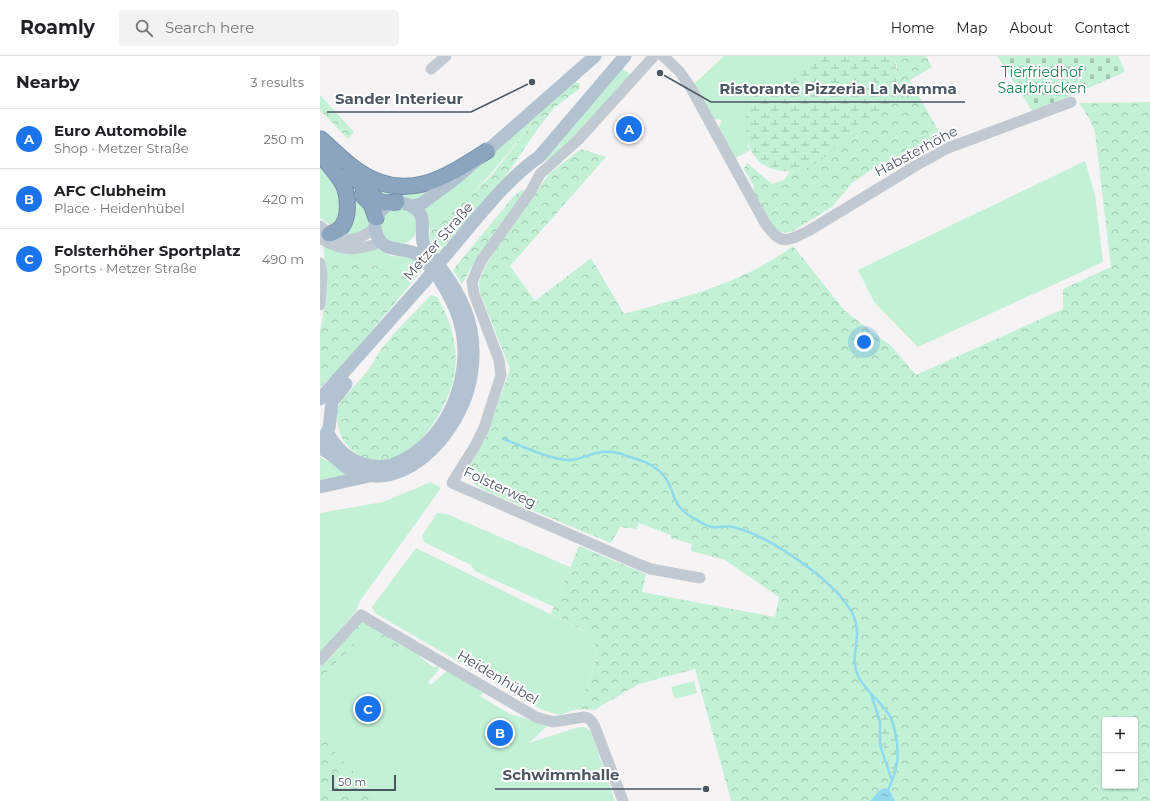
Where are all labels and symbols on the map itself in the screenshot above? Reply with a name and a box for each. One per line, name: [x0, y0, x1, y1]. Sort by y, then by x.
park label: Tierfriedhof Saarbrücken: [998, 63, 1086, 97]
callout: Ristorante Pizzeria La Mamma: [711, 75, 965, 102]
text: Ristorante Pizzeria La Mamma: [719, 79, 957, 98]
callout: Sander Interieur: [327, 85, 471, 112]
text: Sander Interieur: [335, 89, 464, 108]
pin: A: [616, 114, 642, 144]
street label: Habsterhöhe: [871, 122, 961, 180]
street label: Metzer Straße: [399, 198, 477, 284]
your location: [854, 332, 874, 352]
street label: Folsterweg: [461, 462, 539, 512]
street label: Heidenhübel: [454, 646, 542, 708]
pin: C: [355, 694, 381, 724]
pin: B: [487, 718, 513, 748]
callout: Schwimmhalle: [495, 762, 628, 789]
text: Schwimmhalle: [503, 765, 619, 784]
scale bar: [332, 773, 396, 792]

